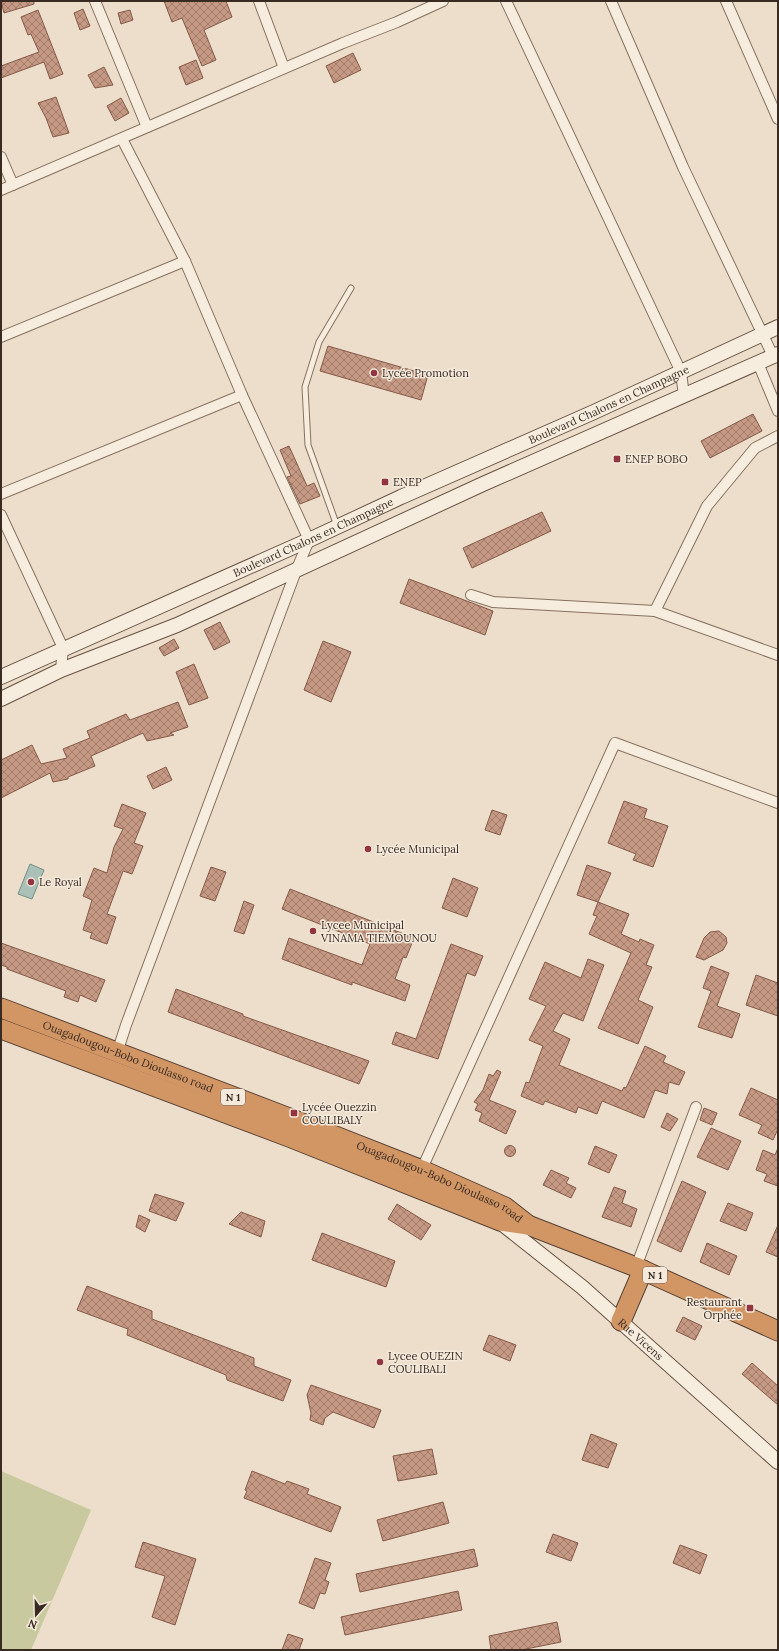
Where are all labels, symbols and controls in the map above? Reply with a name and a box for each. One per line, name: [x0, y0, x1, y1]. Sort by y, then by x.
street label: Boulevard Chalons en Champagne: [526, 362, 691, 447]
place label: Lycée Promotion: [382, 366, 469, 380]
marker: Lycée Promotion: [369, 368, 379, 378]
place label: ENEP BOBO: [625, 452, 688, 466]
marker: ENEP BOBO: [612, 454, 622, 464]
place label: ENEP: [393, 475, 422, 489]
marker: ENEP: [380, 477, 390, 487]
street label: Boulevard Chalons en Champagne: [231, 495, 396, 580]
place label: Lycée Municipal: [376, 842, 459, 856]
marker: Lycée Municipal: [363, 844, 373, 854]
place label: Le Royal: [39, 875, 82, 889]
marker: Le Royal: [26, 877, 36, 887]
place label: Lycee Municipal VINAMA TIEMOUNOU: [320, 918, 437, 945]
marker: Lycee Municipal VINAMA TIEMOUNOU: [308, 926, 318, 936]
street label: Ouagadougou-Bobo Dioulasso road: [41, 1018, 216, 1096]
road number: N 1: [221, 1089, 245, 1105]
place label: Lycée Ouezzin COULIBALY: [302, 1100, 377, 1127]
marker: Lycée Ouezzin COULIBALY: [289, 1108, 299, 1118]
street label: Ouagadougou-Bobo Dioulasso road: [354, 1138, 526, 1226]
road number: N 1: [643, 1267, 667, 1283]
place label: Restaurant Orphée: [686, 1295, 743, 1322]
marker: Restaurant Orphée: [745, 1303, 755, 1313]
street label: Rue Vicens: [615, 1315, 666, 1363]
place label: Lycee OUEZIN COULIBALI: [388, 1349, 463, 1376]
marker: Lycee OUEZIN COULIBALI: [375, 1357, 385, 1367]
north arrow: [16, 1595, 56, 1635]
text: N: [26, 1616, 39, 1632]

